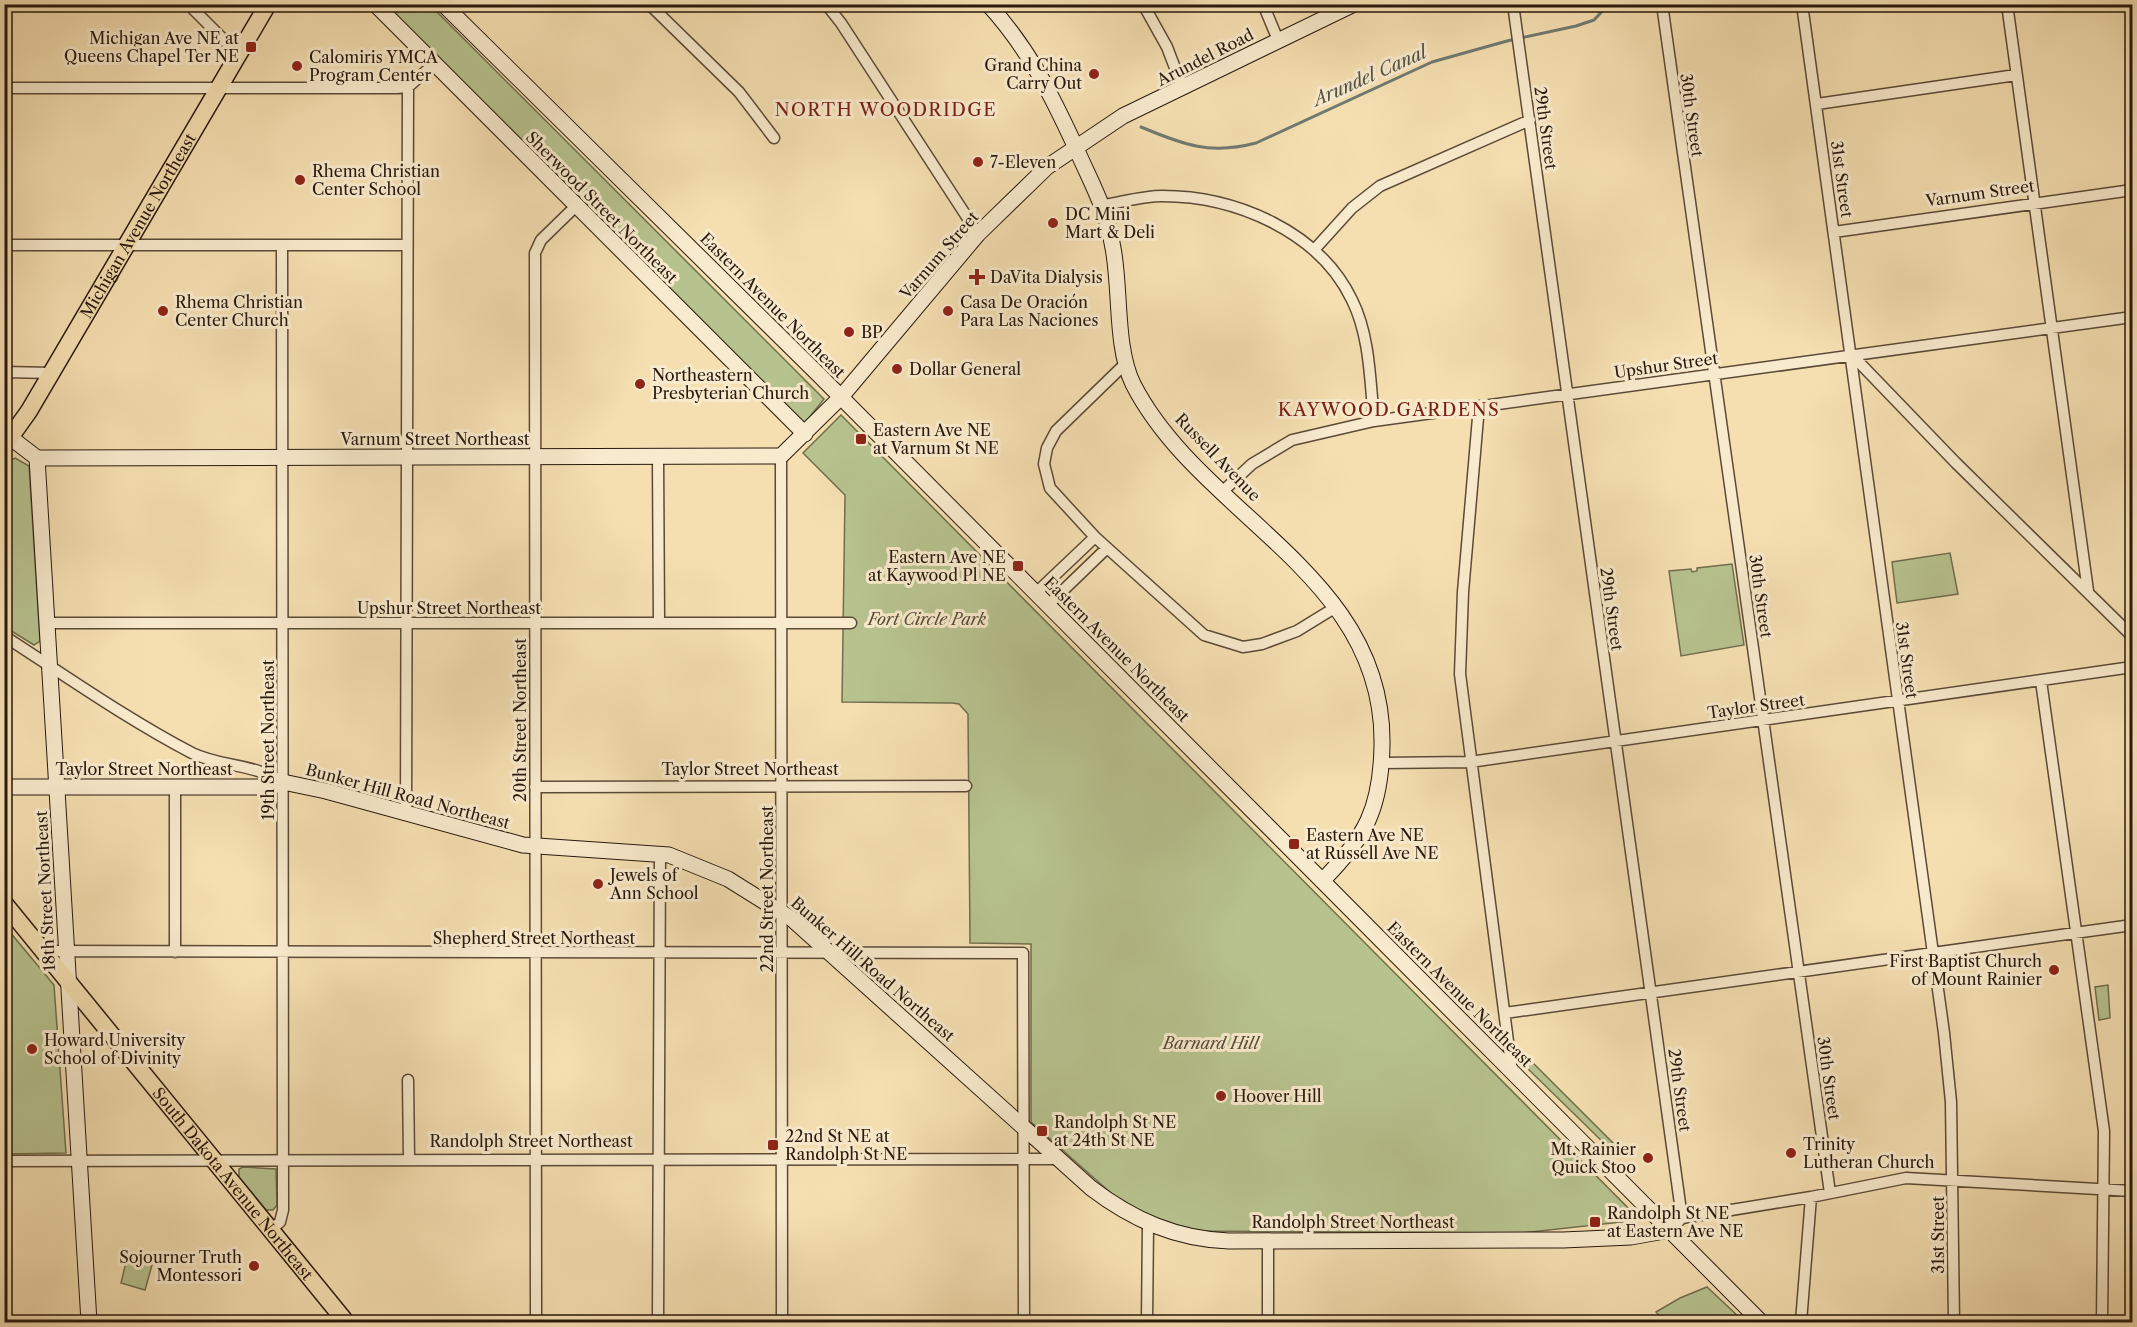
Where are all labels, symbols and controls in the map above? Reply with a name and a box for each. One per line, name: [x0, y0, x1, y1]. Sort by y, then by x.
street label: Arundel Road: [1152, 24, 1257, 90]
place label: Michigan Ave NE at Queens Chapel Ter NE: [64, 28, 239, 66]
marker: Michigan Ave NE at Queens Chapel Ter NE: [244, 40, 258, 54]
water label: Arundel Canal: [1307, 40, 1432, 112]
place label: Calomiris YMCA Program Center: [309, 47, 439, 85]
place label: Grand China Carry Out: [984, 55, 1083, 93]
marker: Calomiris YMCA Program Center: [290, 59, 304, 73]
marker: Grand China Carry Out: [1087, 67, 1101, 81]
street label: 30th Street: [1676, 72, 1708, 158]
street label: 29th Street: [1530, 85, 1562, 171]
district label: NORTH WOODRIDGE: [775, 99, 997, 121]
street label: Sherwood Street Northeast: [522, 127, 682, 287]
street label: Michigan Avenue Northeast: [76, 129, 200, 322]
street label: 31st Street: [1827, 139, 1857, 219]
place label: 7-Eleven: [990, 152, 1056, 172]
marker: 7-Eleven: [971, 155, 985, 169]
place label: Rhema Christian Center School: [312, 161, 440, 199]
marker: Rhema Christian Center School: [293, 173, 307, 187]
street label: Varnum Street: [1923, 175, 2036, 211]
place label: DC Mini Mart & Deli: [1065, 204, 1155, 242]
street label: Varnum Street: [895, 207, 983, 304]
marker: DC Mini Mart & Deli: [1046, 216, 1060, 230]
street label: Eastern Avenue Northeast: [696, 228, 850, 382]
place label: DaVita Dialysis: [990, 267, 1103, 287]
marker: DaVita Dialysis: [968, 268, 986, 286]
place label: Rhema Christian Center Church: [175, 292, 303, 330]
place label: Casa De Oración Para Las Naciones: [960, 292, 1098, 330]
marker: Rhema Christian Center Church: [156, 304, 170, 318]
marker: Casa De Oración Para Las Naciones: [941, 304, 955, 318]
place label: BP: [861, 322, 883, 342]
marker: BP: [842, 325, 856, 339]
street label: Upshur Street: [1613, 348, 1720, 382]
place label: Dollar General: [909, 359, 1021, 379]
marker: Dollar General: [890, 362, 904, 376]
place label: Northeastern Presbyterian Church: [652, 365, 809, 403]
marker: Northeastern Presbyterian Church: [633, 377, 647, 391]
district label: KAYWOOD GARDENS: [1278, 399, 1500, 421]
street label: Russell Avenue: [1171, 409, 1265, 505]
place label: Eastern Ave NE at Varnum St NE: [873, 420, 999, 458]
street label: Varnum Street Northeast: [340, 429, 530, 449]
marker: Eastern Ave NE at Varnum St NE: [854, 432, 868, 446]
place label: Eastern Ave NE at Kaywood Pl NE: [868, 547, 1006, 585]
street label: 30th Street: [1745, 553, 1777, 639]
marker: Eastern Ave NE at Kaywood Pl NE: [1011, 559, 1025, 573]
street label: 29th Street: [1596, 566, 1628, 652]
street label: Eastern Avenue Northeast: [1040, 572, 1194, 726]
street label: Upshur Street Northeast: [357, 598, 541, 618]
park label: Fort Circle Park: [866, 609, 987, 629]
street label: 31st Street: [1892, 620, 1922, 700]
street label: 20th Street Northeast: [510, 638, 530, 802]
street label: 19th Street Northeast: [258, 659, 278, 820]
street label: Taylor Street: [1706, 689, 1806, 723]
street label: Taylor Street Northeast: [55, 759, 233, 779]
street label: Bunker Hill Road Northeast: [304, 759, 513, 833]
street label: Taylor Street Northeast: [661, 759, 839, 779]
street label: 22nd Street Northeast: [757, 805, 777, 972]
street label: 18th Street Northeast: [31, 810, 59, 972]
place label: Eastern Ave NE at Russell Ave NE: [1306, 825, 1438, 863]
marker: Eastern Ave NE at Russell Ave NE: [1287, 837, 1301, 851]
place label: Jewels of Ann School: [607, 865, 699, 903]
marker: Jewels of Ann School: [591, 877, 605, 891]
street label: Bunker Hill Road Northeast: [787, 892, 959, 1046]
street label: Eastern Avenue Northeast: [1383, 917, 1537, 1071]
street label: Shepherd Street Northeast: [433, 928, 636, 948]
place label: First Baptist Church of Mount Rainier: [1889, 951, 2042, 989]
marker: First Baptist Church of Mount Rainier: [2047, 963, 2061, 977]
place label: Howard University School of Divinity: [44, 1030, 187, 1068]
park label: Barnard Hill: [1161, 1033, 1261, 1053]
street label: 30th Street: [1813, 1035, 1845, 1121]
marker: Howard University School of Divinity: [25, 1042, 39, 1056]
street label: 29th Street: [1664, 1047, 1696, 1133]
street label: South Dakota Avenue Northeast: [148, 1083, 318, 1284]
place label: Hoover Hill: [1233, 1086, 1322, 1106]
marker: Hoover Hill: [1214, 1089, 1228, 1103]
place label: Randolph St NE at 24th St NE: [1054, 1112, 1176, 1150]
marker: Randolph St NE at 24th St NE: [1035, 1124, 1049, 1138]
place label: 22nd St NE at Randolph St NE: [785, 1126, 907, 1164]
street label: Randolph Street Northeast: [429, 1131, 633, 1151]
place label: Trinity Lutheran Church: [1803, 1134, 1935, 1172]
marker: 22nd St NE at Randolph St NE: [766, 1138, 780, 1152]
place label: Mt. Rainier Quick Stoo: [1550, 1139, 1636, 1177]
marker: Trinity Lutheran Church: [1784, 1146, 1798, 1160]
marker: Mt. Rainier Quick Stoo: [1641, 1151, 1655, 1165]
street label: 31st Street: [1928, 1196, 1948, 1274]
place label: Randolph St NE at Eastern Ave NE: [1607, 1203, 1743, 1241]
street label: Randolph Street Northeast: [1251, 1212, 1455, 1232]
marker: Randolph St NE at Eastern Ave NE: [1588, 1215, 1602, 1229]
place label: Sojourner Truth Montessori: [119, 1247, 242, 1285]
marker: Sojourner Truth Montessori: [247, 1259, 261, 1273]

